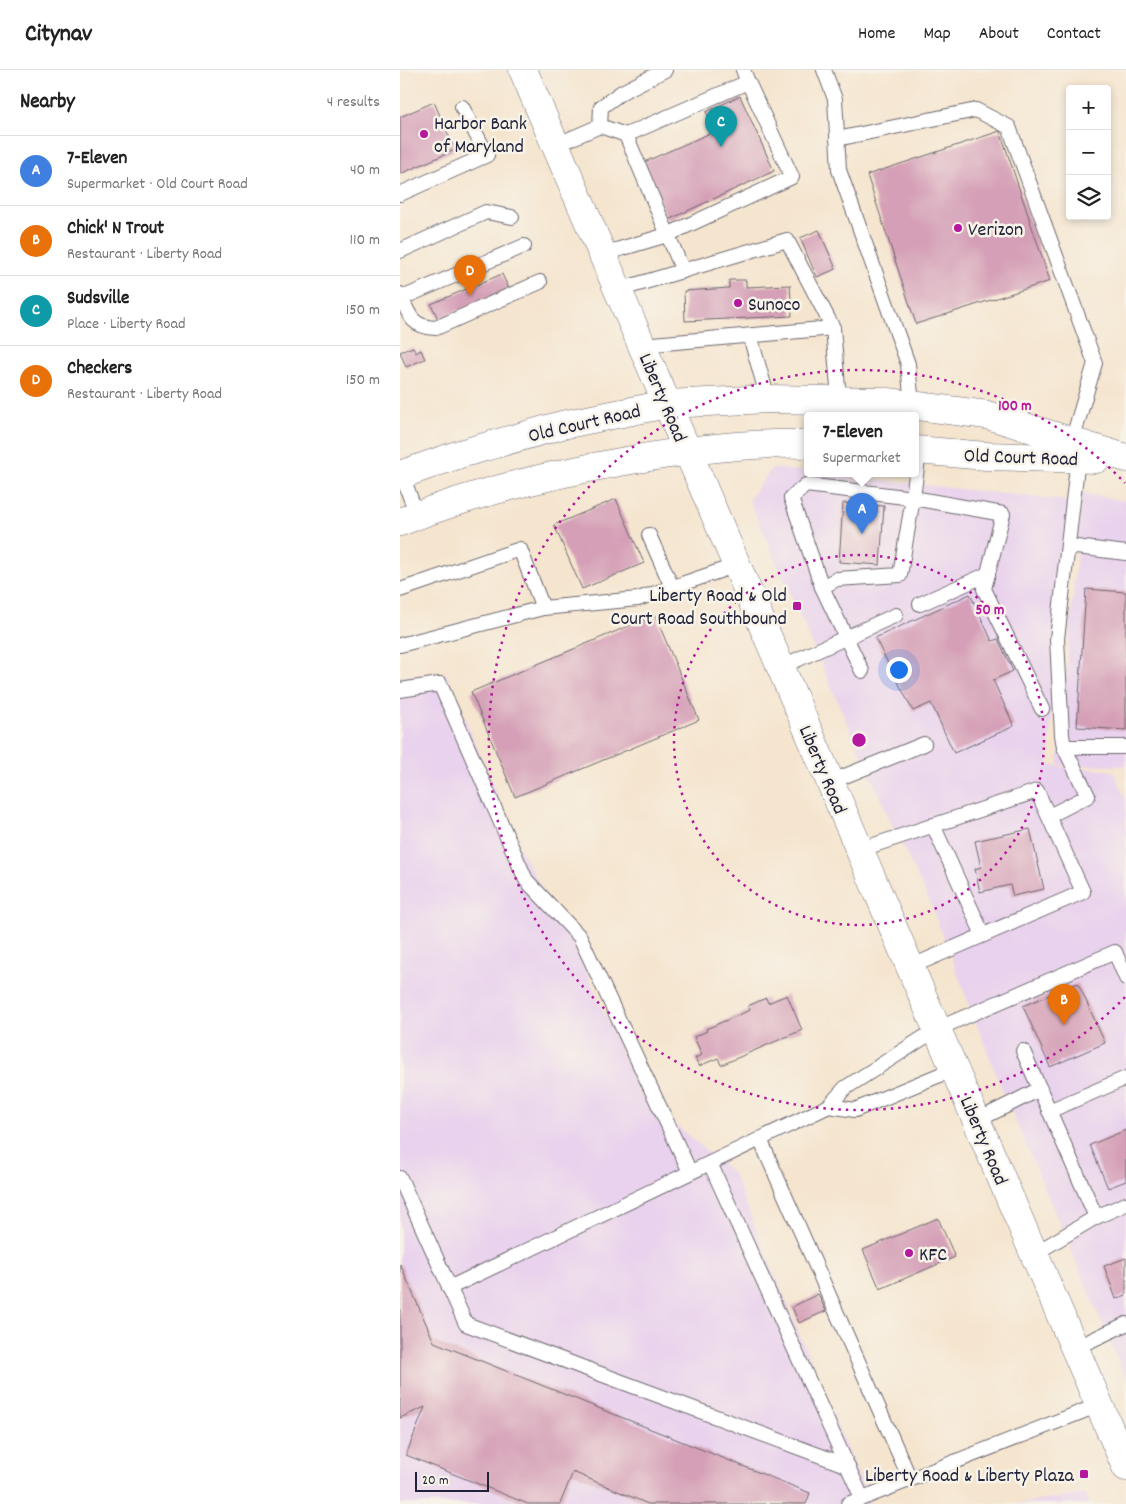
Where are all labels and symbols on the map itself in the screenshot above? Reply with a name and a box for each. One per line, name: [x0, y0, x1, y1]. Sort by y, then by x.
pin: C: [705, 106, 737, 147]
place label: Harbor Bank of Maryland: [434, 111, 527, 162]
marker: Harbor Bank of Maryland: [418, 128, 430, 140]
place label: Verizon: [968, 217, 1023, 245]
marker: Verizon: [952, 222, 964, 234]
pin: D: [454, 255, 486, 296]
place label: Sunoco: [748, 292, 801, 320]
marker: Sunoco: [732, 297, 744, 309]
street label: Liberty Road: [630, 349, 693, 447]
text: 100 m: [998, 396, 1032, 418]
street label: Old Court Road: [526, 398, 644, 451]
street label: Old Court Road: [963, 443, 1079, 475]
pin: A: [846, 493, 878, 534]
place label: Liberty Road & Old Court Road Southbound: [611, 583, 787, 634]
marker: Liberty Road & Old Court Road Southbound: [791, 600, 803, 612]
text: 50 m: [976, 600, 1004, 622]
your location: [886, 657, 912, 683]
street label: Liberty Road: [790, 721, 853, 819]
centre of rings: [850, 731, 868, 749]
pin: B: [1048, 984, 1080, 1025]
street label: Liberty Road: [951, 1092, 1014, 1190]
place label: KFC: [919, 1242, 947, 1270]
marker: KFC: [903, 1247, 915, 1259]
place label: Liberty Road & Liberty Plaza: [865, 1463, 1075, 1491]
marker: Liberty Road & Liberty Plaza: [1078, 1468, 1090, 1480]
scale bar: [415, 1469, 489, 1492]

